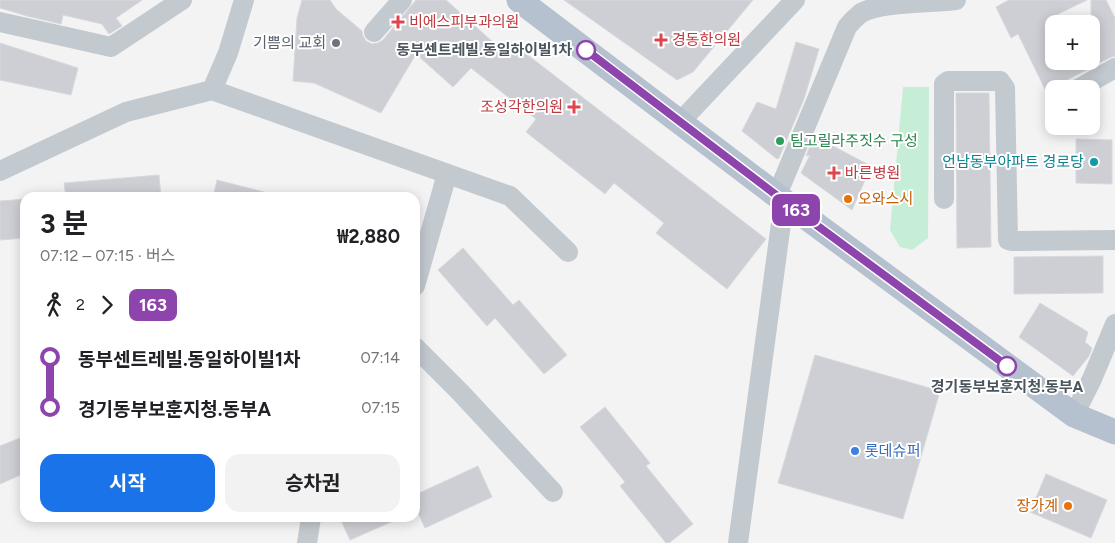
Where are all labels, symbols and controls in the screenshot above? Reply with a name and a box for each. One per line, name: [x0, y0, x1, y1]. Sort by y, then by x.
place label: 비에스피부과의원: [409, 13, 519, 31]
marker: 비에스피부과의원: [391, 15, 405, 29]
map controls: [1045, 15, 1100, 135]
button: +: [1045, 15, 1100, 70]
place label: 경동한의원: [672, 31, 741, 49]
marker: 경동한의원: [654, 33, 668, 47]
place label: 기쁨의 교회: [253, 34, 326, 52]
marker: 기쁨의 교회: [330, 37, 342, 49]
marker: 동부센트레빌.동일하이빌1차: [576, 40, 596, 60]
place label: 동부센트레빌.동일하이빌1차: [396, 41, 572, 59]
button: −: [1045, 80, 1100, 135]
place label: 조성각한의원: [480, 98, 563, 116]
marker: 조성각한의원: [567, 100, 581, 114]
place label: 팀고릴라주짓수 구성: [790, 132, 918, 150]
marker: 팀고릴라주짓수 구성: [774, 135, 786, 147]
place label: 언남동부아파트 경로당: [942, 153, 1084, 171]
marker: 언남동부아파트 경로당: [1088, 156, 1100, 168]
place label: 바른병원: [845, 164, 900, 182]
marker: 바른병원: [827, 166, 841, 180]
place label: 오와스시: [858, 190, 913, 208]
marker: 오와스시: [842, 193, 854, 205]
line badge: 163: [767, 194, 825, 226]
text: 163: [782, 199, 810, 221]
text: 3 분: [40, 206, 88, 240]
text: ₩2,880: [337, 225, 400, 248]
text: 07:12 – 07:15 · 버스: [40, 246, 175, 265]
icon: walk: [40, 291, 68, 319]
icon: forward: [93, 291, 121, 319]
text: 163: [139, 294, 167, 316]
text: 2: [76, 295, 85, 314]
text: 동부센트레빌.동일하이빌1차: [78, 348, 301, 371]
text: 07:14: [361, 348, 400, 367]
marker: 경기동부보훈지청.동부A: [997, 356, 1017, 376]
place label: 경기동부보훈지청.동부A: [931, 378, 1084, 396]
text: 경기동부보훈지청.동부A: [78, 398, 271, 421]
text: 07:15: [361, 398, 400, 417]
place label: 롯데슈퍼: [865, 442, 920, 460]
marker: 롯데슈퍼: [849, 445, 861, 457]
button: 시작: [40, 454, 215, 512]
button: 승차권: [225, 454, 400, 512]
place label: 장가계: [1017, 497, 1058, 515]
marker: 장가계: [1062, 500, 1074, 512]

